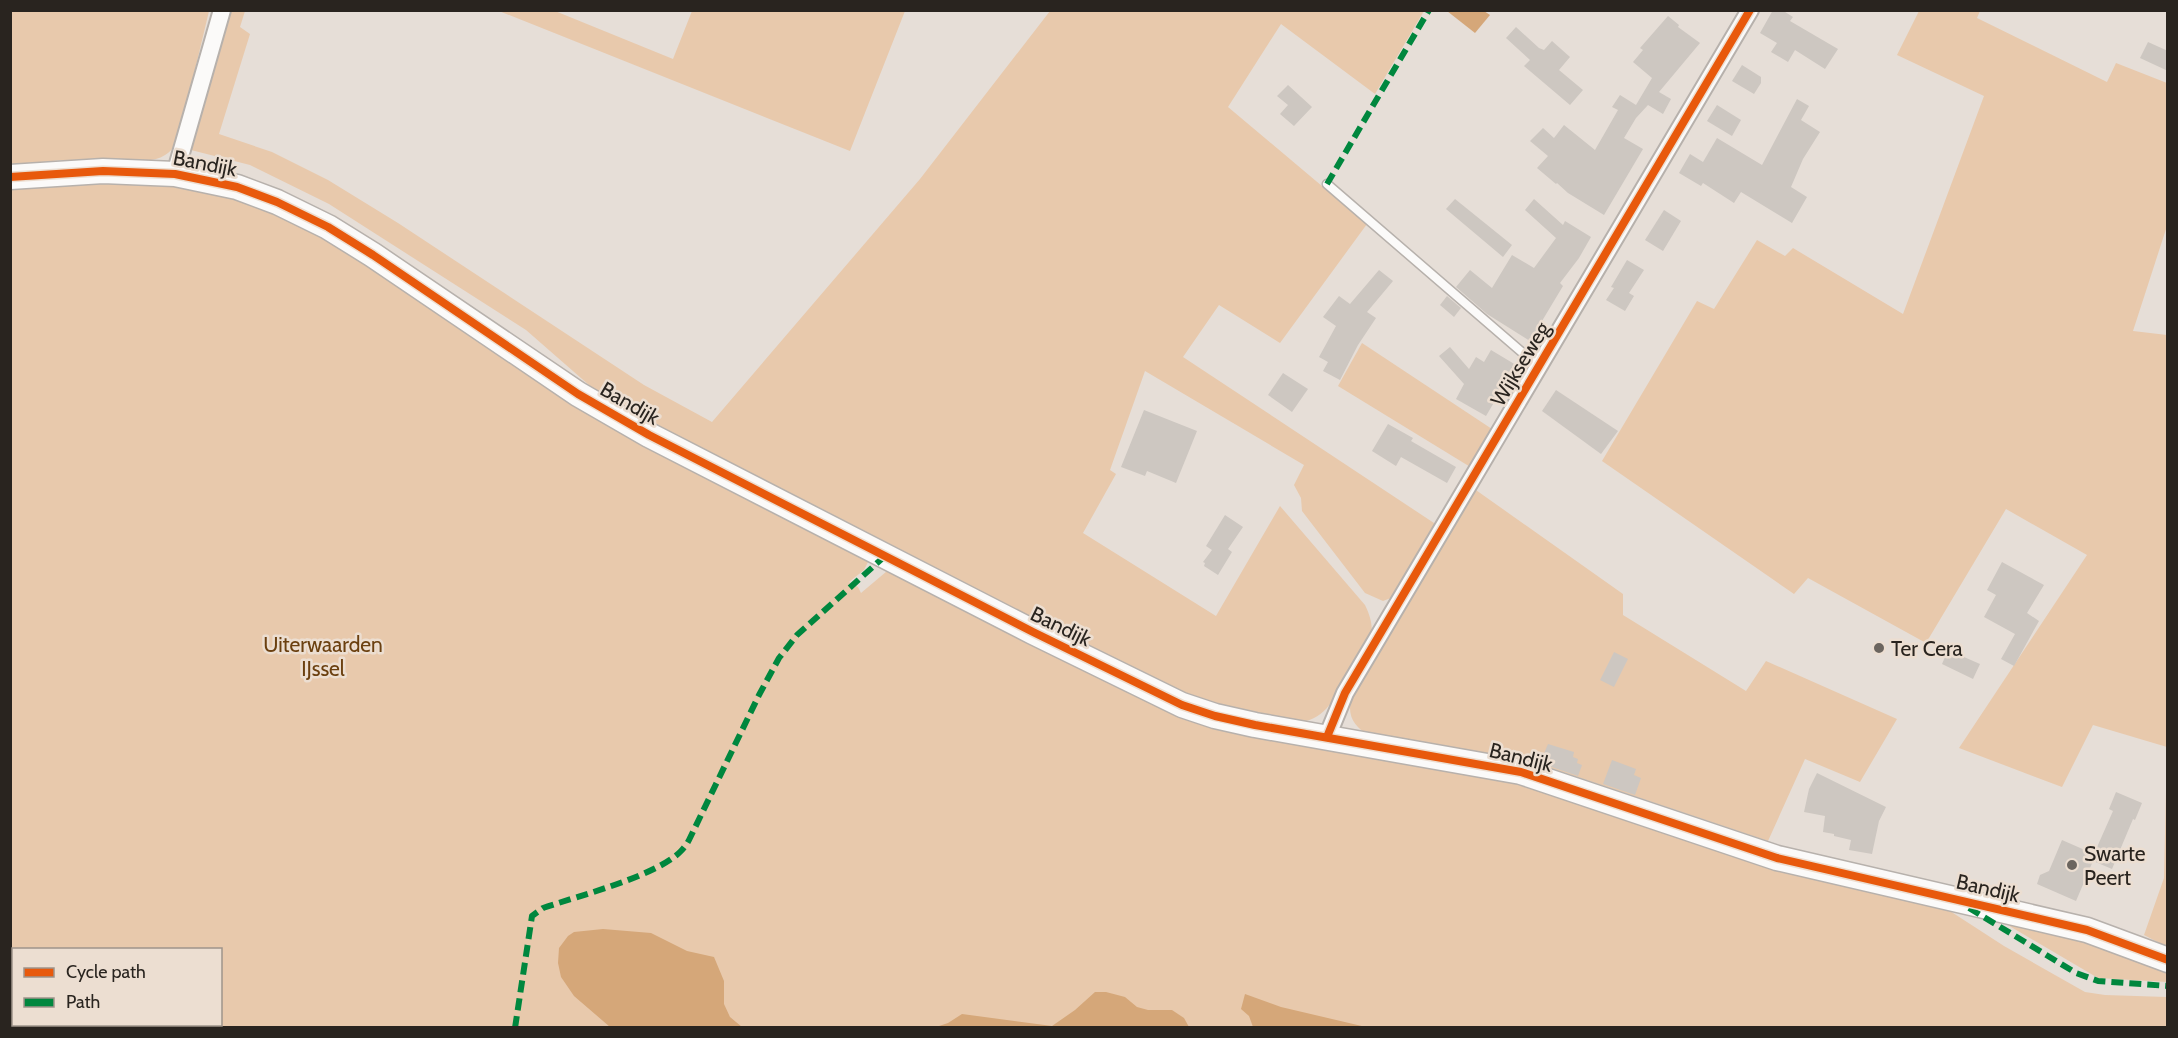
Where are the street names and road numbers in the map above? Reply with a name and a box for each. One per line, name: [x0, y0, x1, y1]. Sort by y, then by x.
street label: Bandijk: [171, 145, 240, 183]
street label: Wijkseweg: [1485, 317, 1556, 411]
street label: Bandijk: [595, 376, 665, 431]
street label: Bandijk: [1026, 601, 1096, 652]
street label: Bandijk: [1487, 737, 1556, 778]
street label: Bandijk: [1954, 869, 2023, 909]

